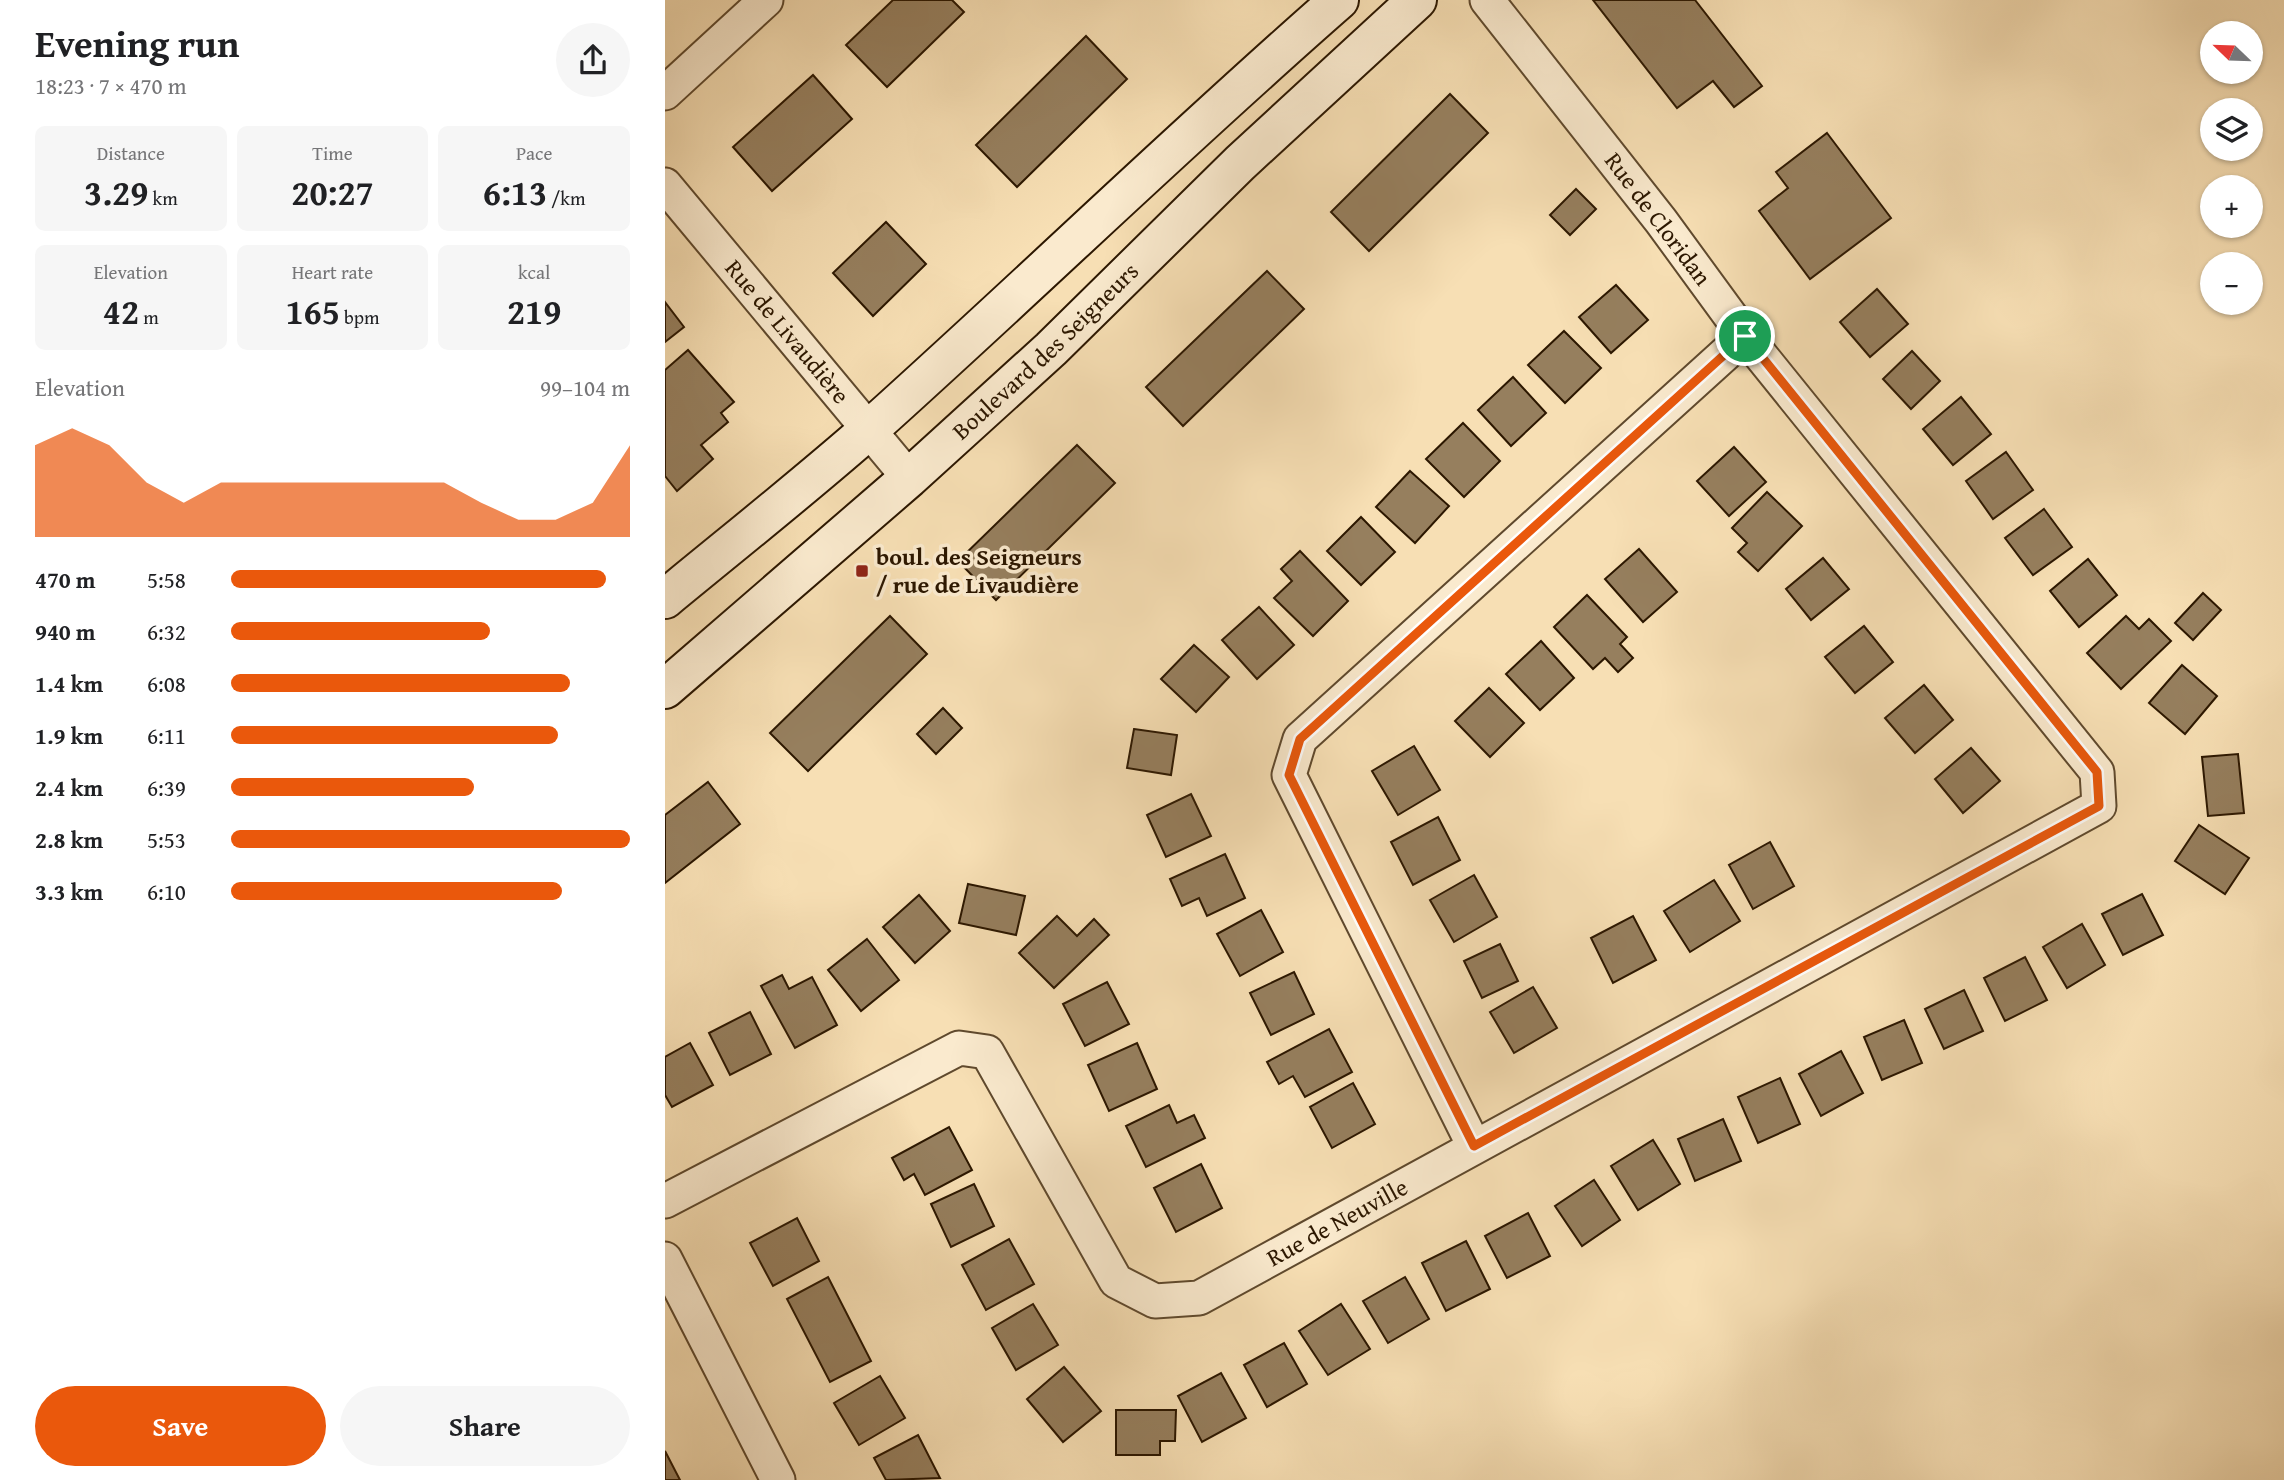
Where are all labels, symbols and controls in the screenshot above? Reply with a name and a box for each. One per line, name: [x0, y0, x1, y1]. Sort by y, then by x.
text: Evening run: [35, 15, 239, 71]
north arrow: [2200, 21, 2263, 84]
map controls: [2200, 21, 2263, 315]
button: share: [556, 23, 630, 97]
text: 18:23 · 7 × 470 m: [35, 69, 187, 102]
button: layers: [2200, 98, 2263, 161]
text: Distance: [97, 139, 165, 167]
text: Time: [312, 139, 353, 167]
text: Pace: [516, 139, 552, 167]
street label: Rue de Cloridan: [1597, 145, 1721, 293]
text: 3.29: [84, 167, 148, 218]
text: 20:27: [291, 167, 374, 218]
text: 6:13: [483, 167, 547, 218]
button: +: [2200, 175, 2263, 238]
text: km: [148, 184, 178, 212]
text: /km: [547, 184, 585, 212]
street label: Rue de Livaudière: [717, 252, 858, 411]
button: −: [2200, 252, 2263, 315]
street label: Boulevard des Seigneurs: [944, 254, 1146, 448]
text: Elevation: [94, 258, 168, 286]
text: Heart rate: [292, 258, 373, 286]
text: kcal: [518, 258, 550, 286]
text: 42: [103, 286, 139, 337]
text: 165: [285, 286, 340, 337]
text: 219: [507, 286, 561, 337]
text: m: [139, 303, 159, 331]
text: bpm: [340, 303, 380, 331]
pin: [1715, 306, 1775, 366]
icon: arrive: [1726, 317, 1764, 355]
text: Elevation: [35, 371, 125, 404]
text: 99–104 m: [540, 371, 630, 404]
place label: boul. des Seigneurs / rue de Livaudière: [876, 539, 1082, 602]
text: 470 m: [35, 563, 96, 596]
text: 5:58: [147, 563, 186, 596]
marker: boul. des Seigneurs / rue de Livaudière: [854, 563, 870, 579]
text: 940 m: [35, 615, 96, 648]
text: 6:32: [147, 615, 186, 648]
text: 1.4 km: [35, 667, 103, 700]
text: 6:08: [147, 667, 186, 700]
text: 1.9 km: [35, 719, 103, 752]
text: 6:11: [147, 719, 186, 752]
text: 2.4 km: [35, 771, 103, 804]
text: 6:39: [147, 771, 186, 804]
text: 2.8 km: [35, 823, 103, 856]
text: 5:53: [147, 823, 186, 856]
text: 3.3 km: [35, 875, 103, 908]
text: 6:10: [147, 875, 186, 908]
street label: Rue de Neuville: [1260, 1169, 1414, 1275]
button: Save: [35, 1386, 326, 1466]
button: Share: [340, 1386, 630, 1466]

